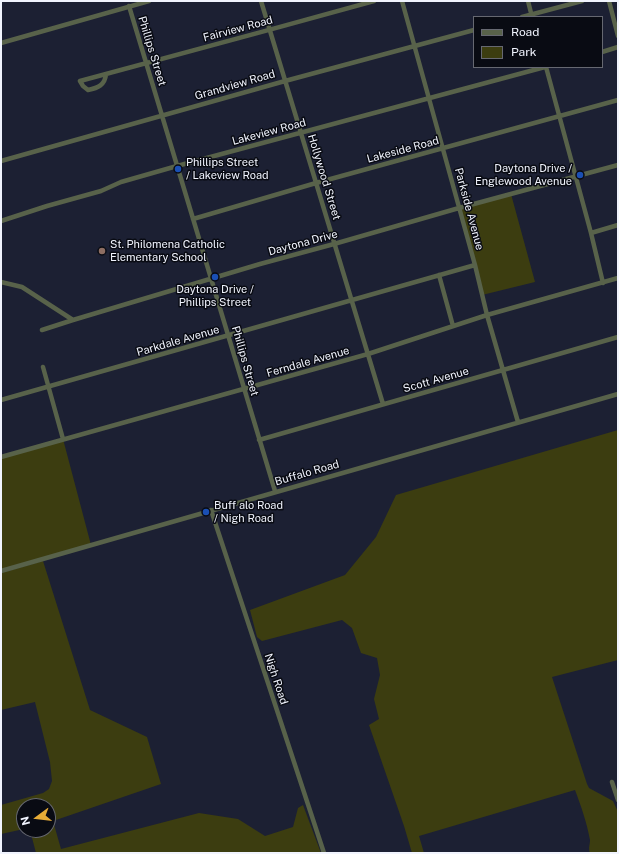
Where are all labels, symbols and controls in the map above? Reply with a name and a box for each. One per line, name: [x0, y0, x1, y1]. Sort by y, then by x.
street label: Fairview Road: [202, 13, 274, 45]
street label: Phillips Street: [135, 15, 169, 87]
legend: [473, 16, 603, 68]
text: Road: [511, 25, 539, 39]
text: Park: [511, 45, 537, 59]
street label: Grandview Road: [193, 67, 277, 103]
street label: Lakeview Road: [231, 116, 307, 148]
street label: Hollywood Street: [305, 132, 343, 222]
street label: Lakeside Road: [365, 134, 441, 166]
place label: Phillips Street / Lakeview Road: [186, 156, 269, 182]
place label: Daytona Drive / Englewood Avenue: [475, 162, 572, 188]
marker: Phillips Street / Lakeview Road: [173, 164, 183, 174]
street label: Parkside Avenue: [452, 166, 486, 252]
marker: Daytona Drive / Englewood Avenue: [575, 170, 585, 180]
street label: Daytona Drive: [267, 227, 339, 259]
place label: St. Philomena Catholic Elementary School: [110, 238, 225, 264]
marker: St. Philomena Catholic Elementary School: [97, 246, 107, 256]
marker: Daytona Drive / Phillips Street: [210, 272, 220, 282]
place label: Daytona Drive / Phillips Street: [176, 283, 254, 309]
street label: Parkdale Avenue: [135, 323, 221, 359]
street label: Phillips Street: [229, 324, 261, 398]
street label: Ferndale Avenue: [265, 344, 351, 380]
street label: Scott Avenue: [402, 364, 470, 396]
street label: Buffalo Road: [273, 458, 341, 488]
place label: Buff alo Road / Nigh Road: [214, 499, 283, 525]
marker: Buff alo Road / Nigh Road: [201, 507, 211, 517]
street label: Nigh Road: [262, 652, 290, 706]
north arrow: [16, 798, 56, 838]
text: N: [18, 815, 32, 827]

